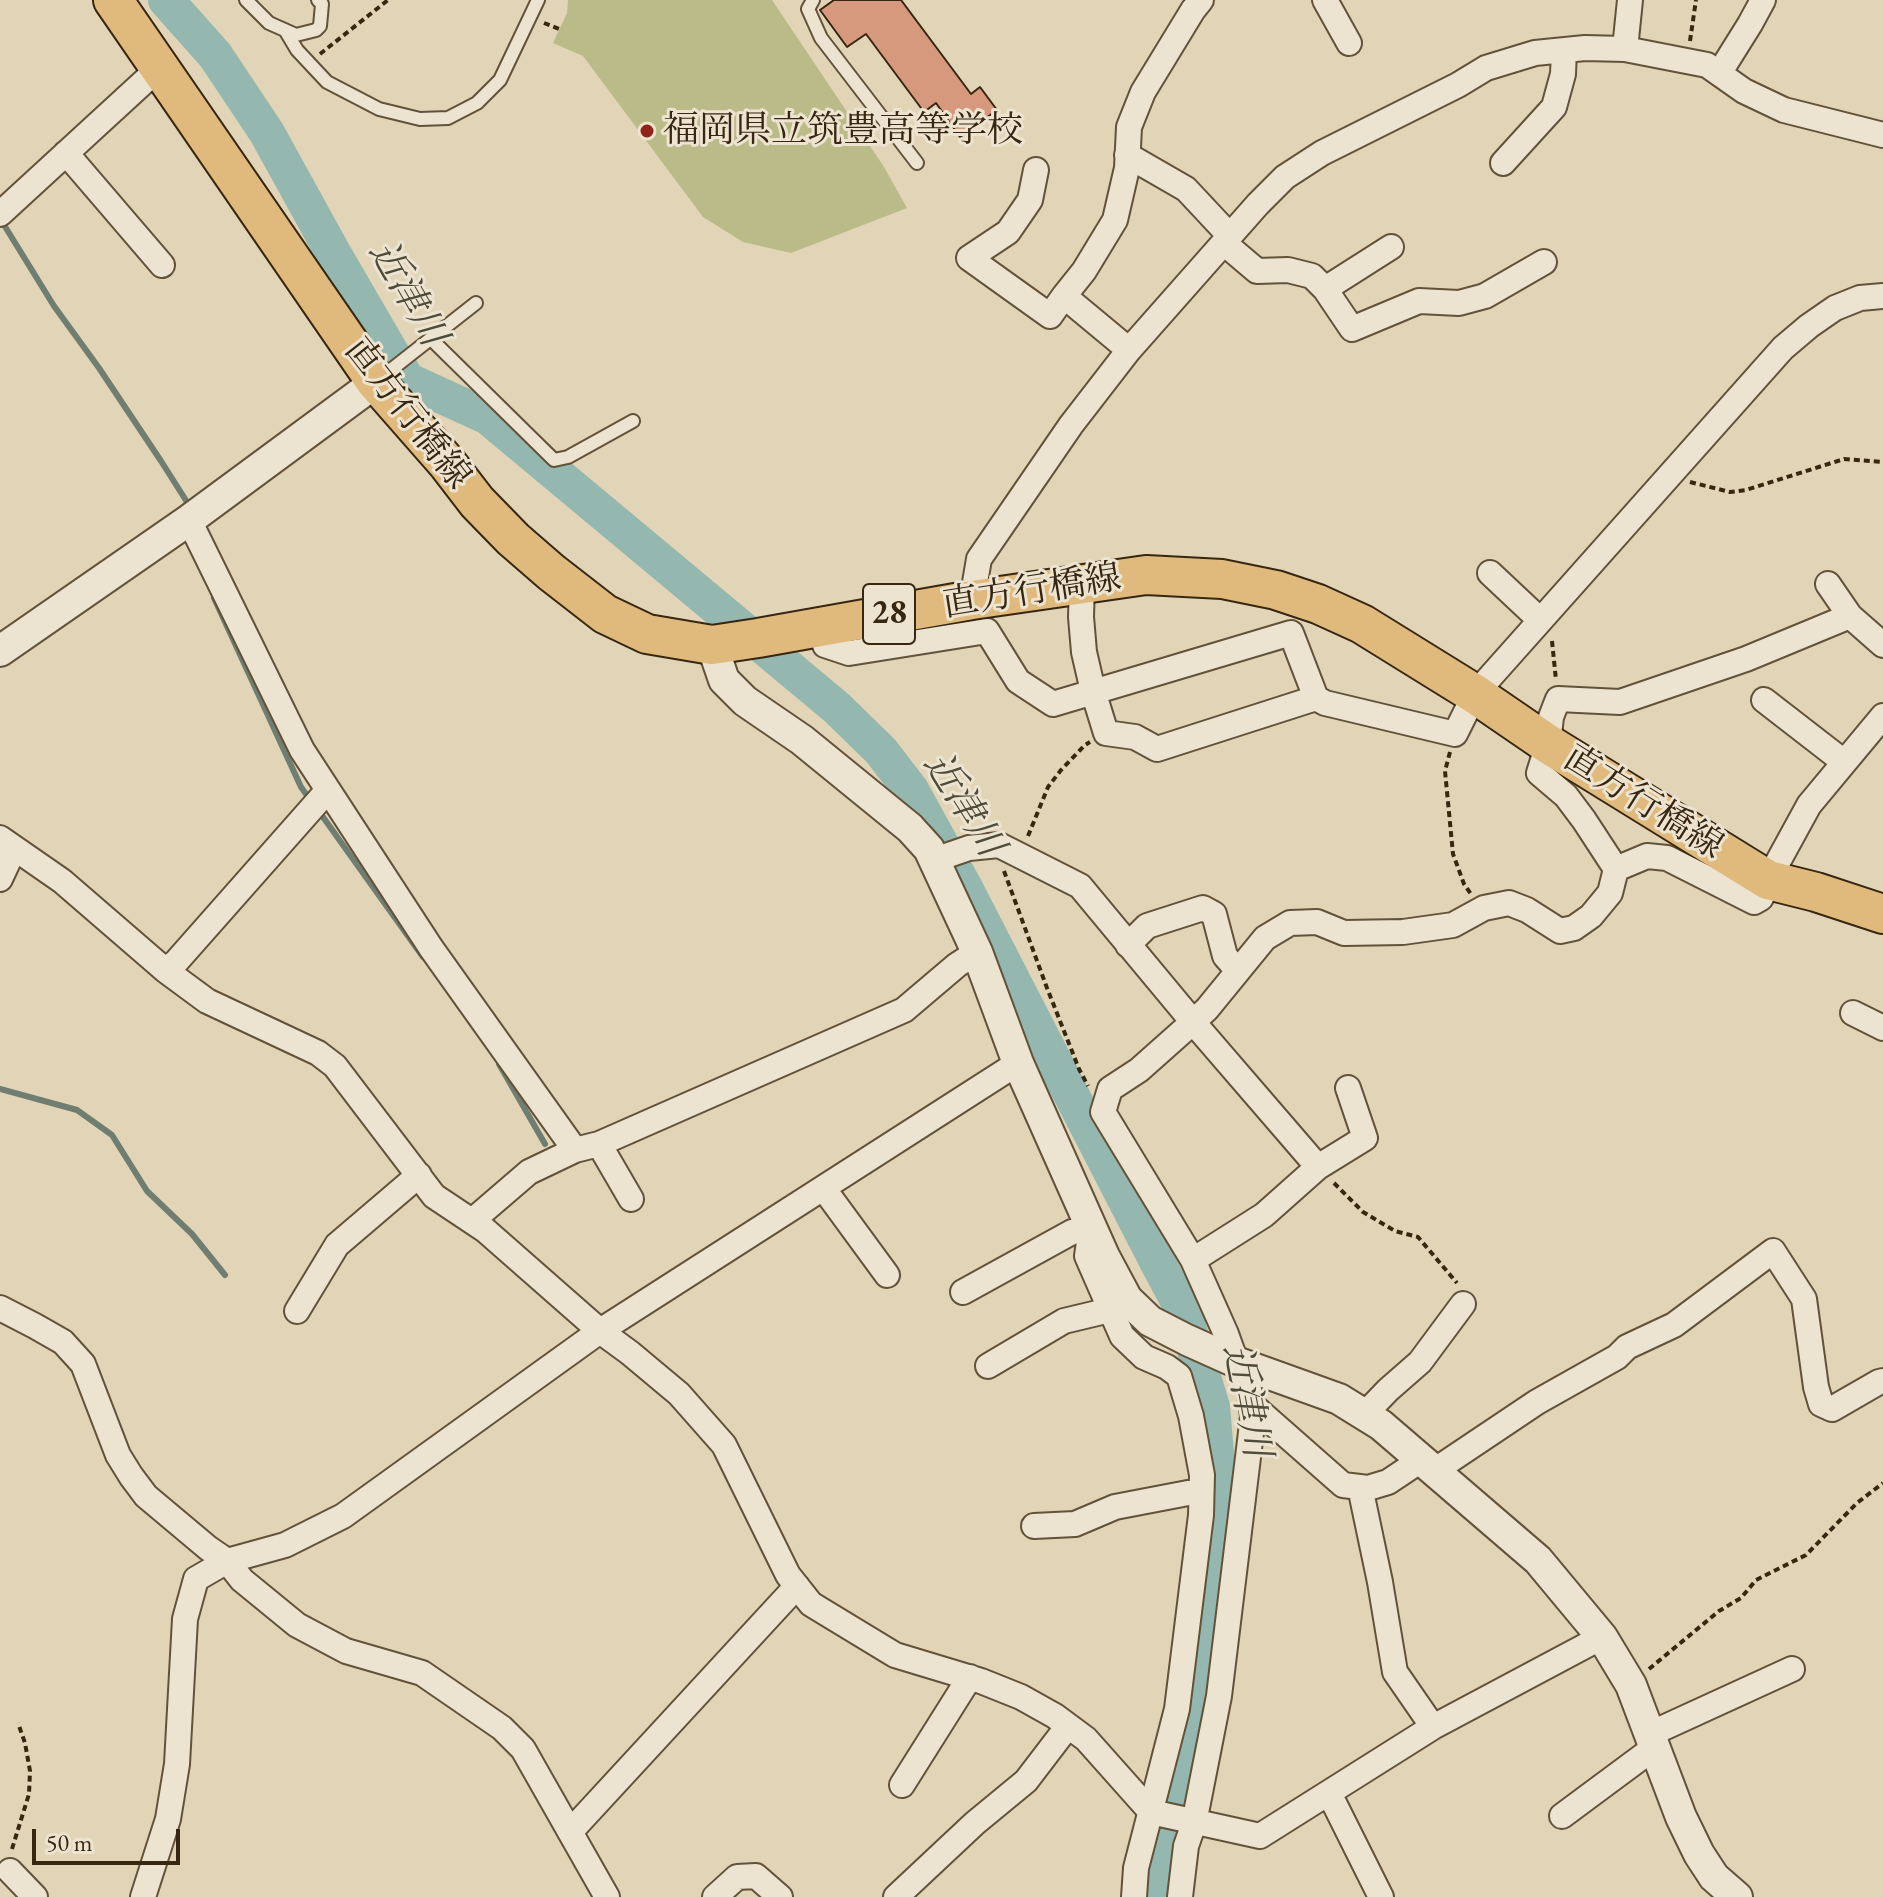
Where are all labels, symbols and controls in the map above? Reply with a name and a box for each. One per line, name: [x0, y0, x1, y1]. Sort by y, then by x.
place label: 福岡県立筑豊高等学校: [663, 109, 1023, 153]
marker: 福岡県立筑豊高等学校: [638, 122, 656, 140]
water label: 近津川: [359, 233, 455, 355]
street label: 直方行橋線: [335, 330, 479, 498]
street label: 直方行橋線: [940, 557, 1124, 627]
road number: 28: [863, 584, 915, 644]
street label: 直方行橋線: [1555, 737, 1731, 869]
water label: 近津川: [913, 745, 1013, 865]
water label: 近津川: [1213, 1341, 1279, 1461]
scale bar: [36, 1813, 184, 1863]
text: 50 m: [46, 1827, 93, 1858]

